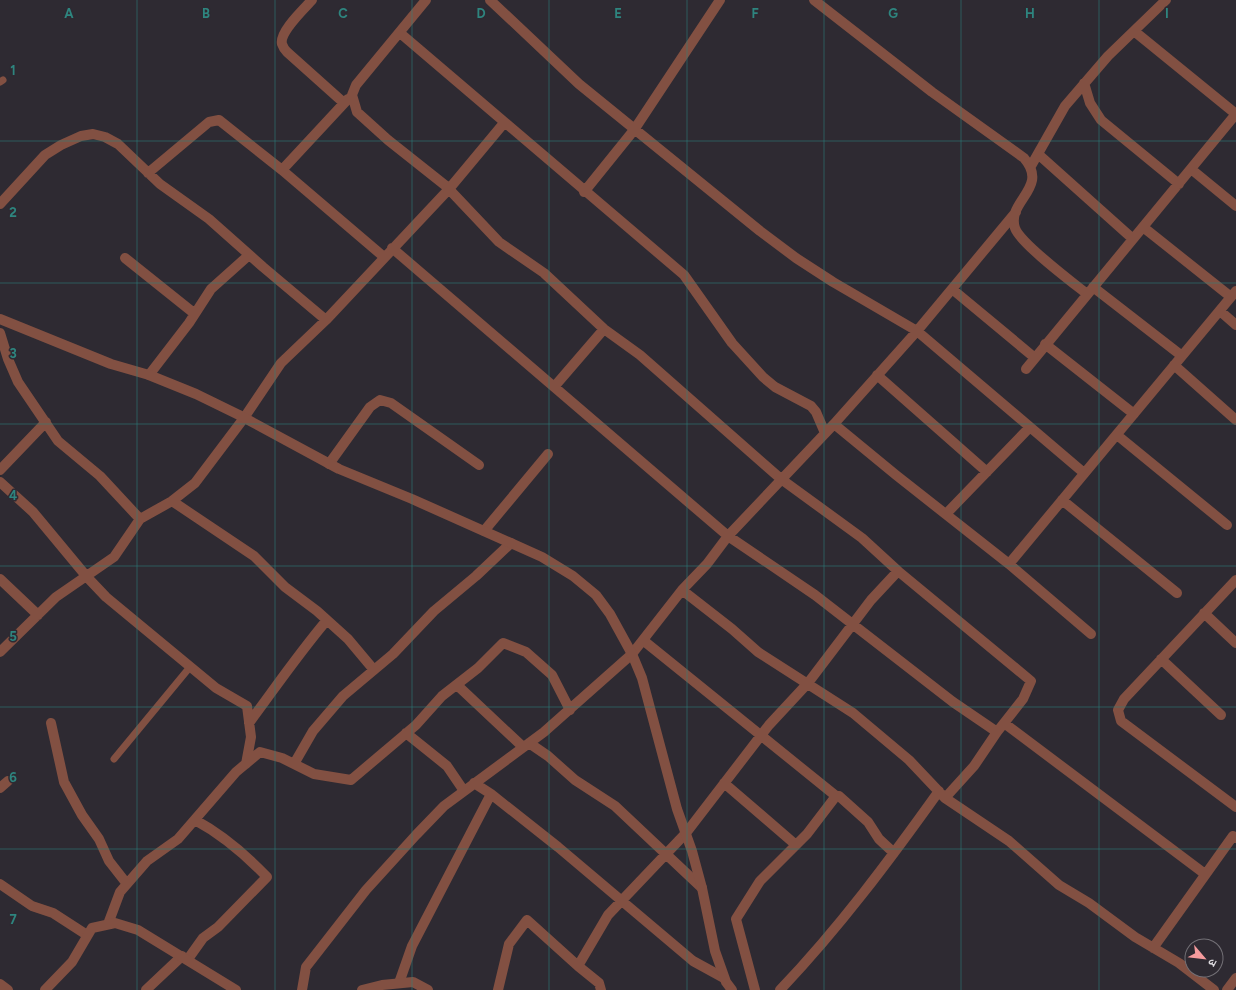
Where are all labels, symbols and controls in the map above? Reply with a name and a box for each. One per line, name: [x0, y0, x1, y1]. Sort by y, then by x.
text: A: [64, 6, 74, 21]
text: B: [202, 6, 210, 21]
text: C: [338, 6, 348, 21]
text: D: [476, 6, 486, 21]
text: E: [614, 6, 622, 21]
text: F: [751, 6, 759, 21]
text: G: [888, 6, 898, 21]
text: H: [1025, 6, 1035, 21]
text: I: [1165, 6, 1169, 21]
text: 1: [10, 63, 16, 78]
text: 2: [9, 205, 17, 220]
text: 3: [9, 346, 17, 361]
text: 4: [9, 488, 17, 503]
text: 5: [9, 629, 17, 644]
text: 6: [9, 770, 17, 785]
text: 7: [9, 912, 17, 927]
north arrow: [1184, 938, 1224, 978]
text: उ: [1205, 957, 1220, 969]

